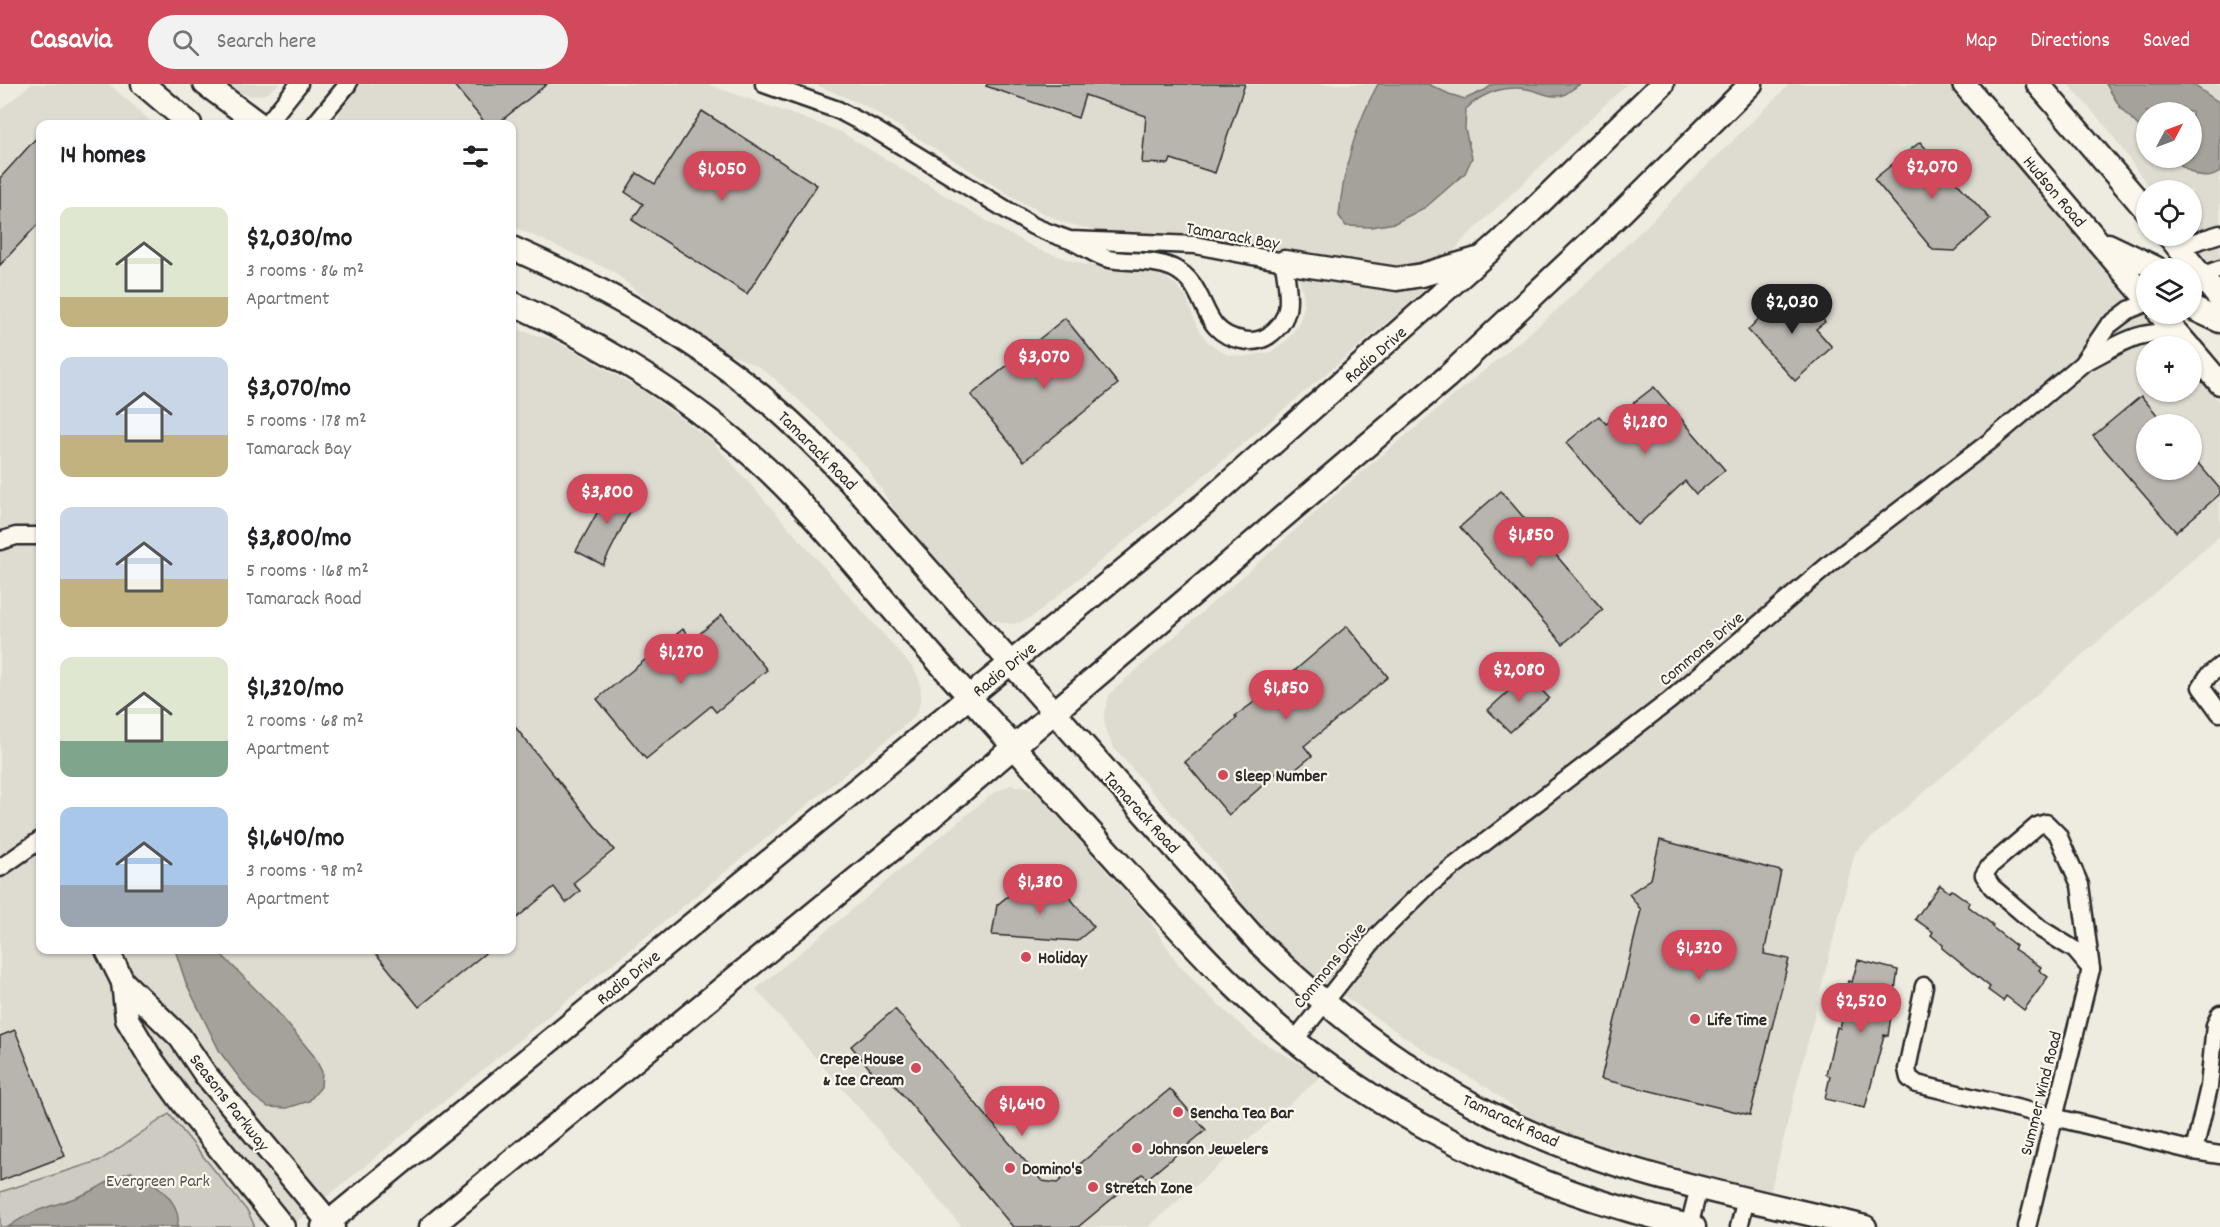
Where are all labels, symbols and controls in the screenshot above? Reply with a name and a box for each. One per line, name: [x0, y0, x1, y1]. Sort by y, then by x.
search box: [148, 15, 568, 69]
text: Casavia: [30, 22, 112, 62]
icon: search: [169, 26, 202, 59]
text: Search here: [217, 27, 316, 58]
text: Map: [1966, 27, 1997, 57]
text: Directions: [2030, 27, 2110, 57]
text: Saved: [2143, 27, 2190, 57]
north arrow: [2136, 102, 2202, 168]
map controls: [2136, 102, 2202, 480]
text: 14 homes: [60, 138, 146, 175]
icon: filters: [459, 140, 492, 173]
pin: $2,070: [1883, 149, 1981, 200]
pin: $1,050: [673, 151, 771, 202]
street label: Hudson Road: [2016, 151, 2091, 234]
text: $2,070: [1906, 154, 1958, 182]
text: $1,050: [697, 156, 747, 184]
button: locate: [2136, 180, 2202, 246]
street label: Tamarack Bay: [1184, 217, 1282, 258]
text: $2,030/mo: [246, 221, 352, 258]
icon: home: [108, 231, 180, 303]
text: 3 rooms · 86 m²: [246, 258, 364, 286]
button: layers: [2136, 258, 2202, 324]
pin: $2,030: [1743, 284, 1841, 335]
text: Apartment: [246, 286, 329, 314]
text: $2,030: [1765, 289, 1819, 317]
street label: Radio Drive: [1340, 322, 1413, 390]
button: +: [2136, 336, 2202, 402]
pin: $3,070: [995, 339, 1093, 390]
text: $3,070: [1018, 344, 1070, 372]
text: $3,070/mo: [246, 371, 351, 408]
icon: home: [108, 381, 180, 453]
pin: $1,280: [1596, 404, 1694, 455]
street label: Tamarack Road: [771, 406, 862, 497]
text: 5 rooms · 178 m²: [246, 408, 367, 436]
text: $1,280: [1622, 409, 1668, 437]
button: −: [2136, 414, 2202, 480]
text: Tamarack Bay: [246, 436, 351, 464]
pin: $3,800: [558, 474, 656, 525]
text: $3,800: [581, 479, 633, 507]
pin: $1,850: [1482, 517, 1580, 568]
text: $3,800/mo: [246, 521, 351, 558]
text: $1,850: [1508, 522, 1554, 550]
icon: home: [108, 531, 180, 603]
text: 5 rooms · 168 m²: [246, 558, 369, 586]
text: Tamarack Road: [246, 586, 362, 614]
street label: Commons Drive: [1655, 607, 1751, 693]
pin: $1,270: [632, 634, 730, 685]
street label: Radio Drive: [968, 637, 1043, 704]
text: $1,270: [658, 639, 704, 667]
pin: $2,080: [1470, 652, 1568, 703]
text: $2,080: [1493, 657, 1545, 685]
pin: $1,850: [1237, 670, 1335, 721]
text: $1,320/mo: [246, 671, 344, 708]
text: $1,850: [1263, 675, 1309, 703]
icon: home: [108, 681, 180, 753]
text: 2 rooms · 68 m²: [246, 708, 364, 736]
text: Apartment: [246, 736, 329, 764]
place label: Sleep Number: [1235, 765, 1327, 790]
street label: Tamarack Road: [1096, 767, 1184, 861]
marker: Sleep Number: [1216, 768, 1230, 782]
text: $1,640/mo: [246, 821, 344, 858]
icon: home: [108, 831, 180, 903]
text: 3 rooms · 98 m²: [246, 858, 363, 886]
pin: $1,380: [991, 864, 1089, 915]
text: $1,380: [1017, 869, 1063, 897]
text: Apartment: [246, 886, 329, 914]
street label: Commons Drive: [1288, 918, 1374, 1015]
pin: $1,320: [1650, 930, 1748, 981]
text: $1,320: [1676, 935, 1722, 963]
street label: Radio Drive: [592, 945, 667, 1012]
place label: Holiday: [1038, 947, 1088, 972]
marker: Holiday: [1019, 950, 1033, 964]
pin: $2,520: [1812, 983, 1910, 1034]
text: $2,520: [1835, 988, 1887, 1016]
place label: Life Time: [1707, 1009, 1767, 1034]
marker: Life Time: [1688, 1012, 1702, 1026]
street label: Summer Wind Road: [2015, 1029, 2070, 1158]
place label: Crepe House & Ice Cream: [820, 1048, 904, 1094]
street label: Seasons Parkway: [182, 1049, 275, 1158]
marker: Crepe House & Ice Cream: [909, 1061, 923, 1075]
pin: $1,640: [973, 1086, 1071, 1137]
street label: Tamarack Road: [1458, 1089, 1562, 1156]
text: $1,640: [998, 1091, 1046, 1119]
place label: Sencha Tea Bar: [1190, 1102, 1294, 1127]
marker: Sencha Tea Bar: [1171, 1105, 1185, 1119]
place label: Johnson Jewelers: [1149, 1138, 1269, 1163]
marker: Johnson Jewelers: [1130, 1141, 1144, 1155]
place label: Domino's: [1022, 1158, 1083, 1183]
marker: Domino's: [1003, 1161, 1017, 1175]
park label: Evergreen Park: [106, 1170, 210, 1195]
place label: Stretch Zone: [1105, 1177, 1193, 1202]
marker: Stretch Zone: [1086, 1180, 1100, 1194]

